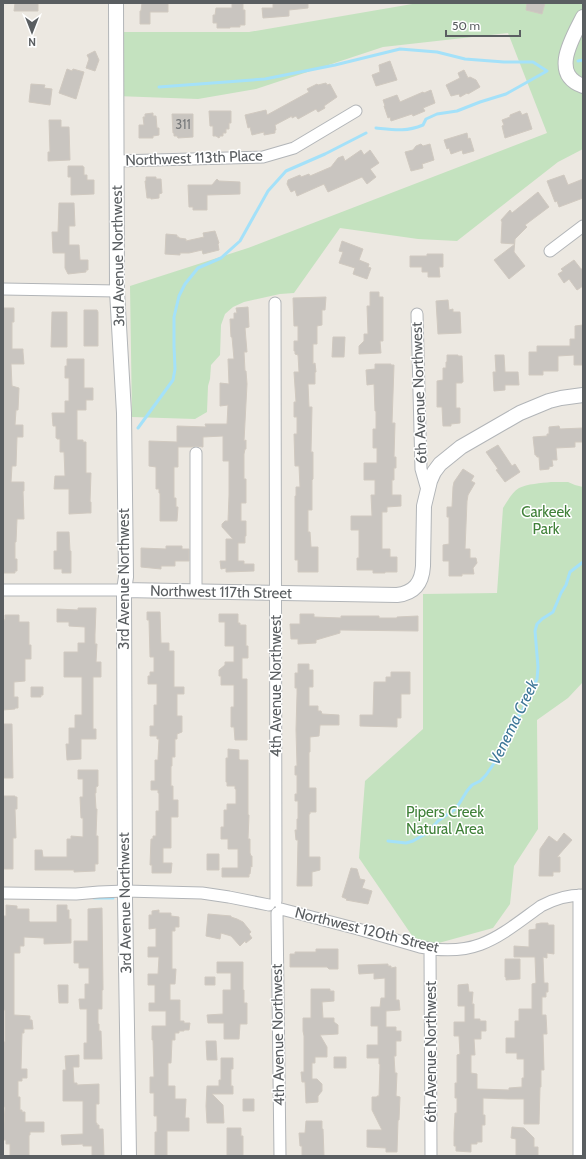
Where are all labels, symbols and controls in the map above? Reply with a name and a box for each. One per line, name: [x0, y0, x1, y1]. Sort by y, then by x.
north arrow: [12, 12, 52, 52]
scale bar: [446, 12, 520, 38]
text: 50 m: [452, 18, 480, 33]
text: N: [28, 35, 36, 49]
house number: 311: [175, 116, 191, 132]
street label: Northwest 113th Place: [125, 147, 263, 169]
street label: 3rd Avenue Northwest: [108, 185, 128, 327]
street label: 6th Avenue Northwest: [408, 322, 430, 464]
park label: Carkeek Park: [521, 503, 571, 538]
street label: 3rd Avenue Northwest: [115, 508, 133, 650]
street label: Northwest 117th Street: [150, 582, 292, 602]
street label: 4th Avenue Northwest: [267, 615, 285, 757]
water label: Venema Creek: [485, 676, 543, 768]
park label: Pipers Creek Natural Area: [406, 803, 485, 838]
street label: 3rd Avenue Northwest: [115, 832, 135, 974]
street label: Northwest 120th Street: [293, 903, 441, 957]
street label: 4th Avenue Northwest: [268, 964, 288, 1106]
street label: 6th Avenue Northwest: [422, 981, 440, 1123]

